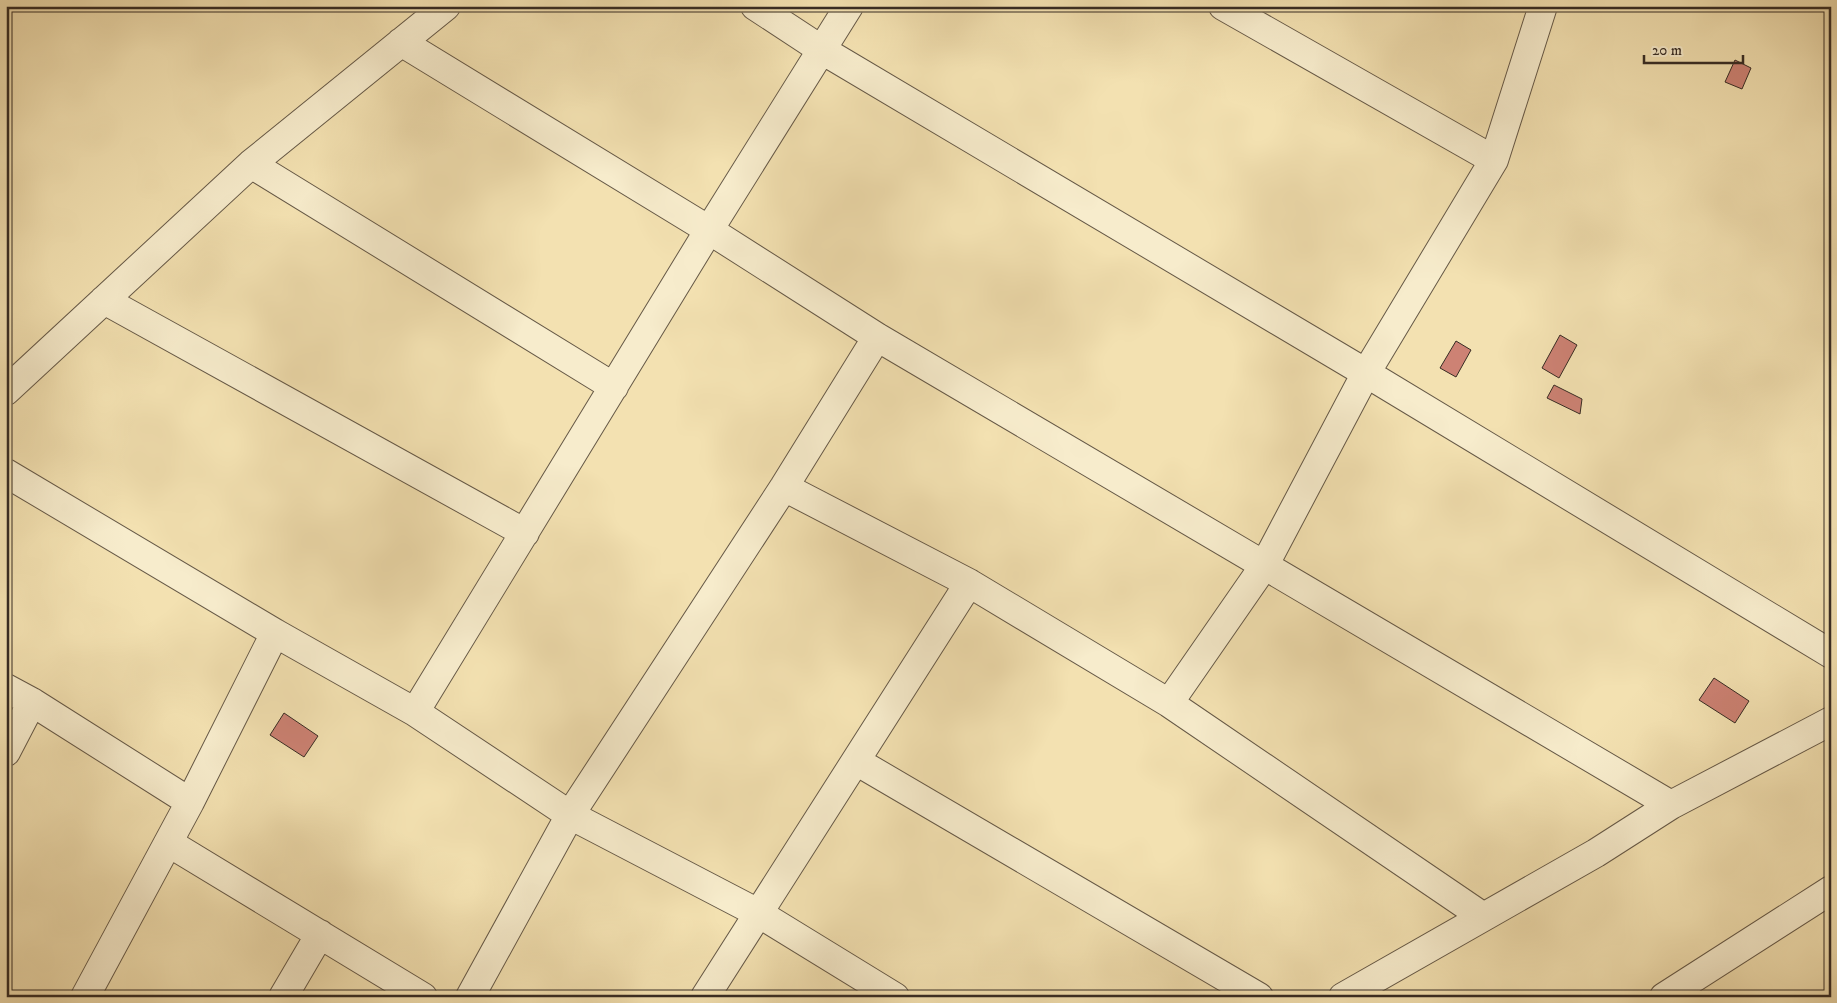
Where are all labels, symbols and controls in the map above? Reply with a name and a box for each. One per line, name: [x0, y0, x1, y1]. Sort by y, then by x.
scale bar: [1644, 32, 1743, 64]
text: 20 m: [1652, 41, 1682, 60]

